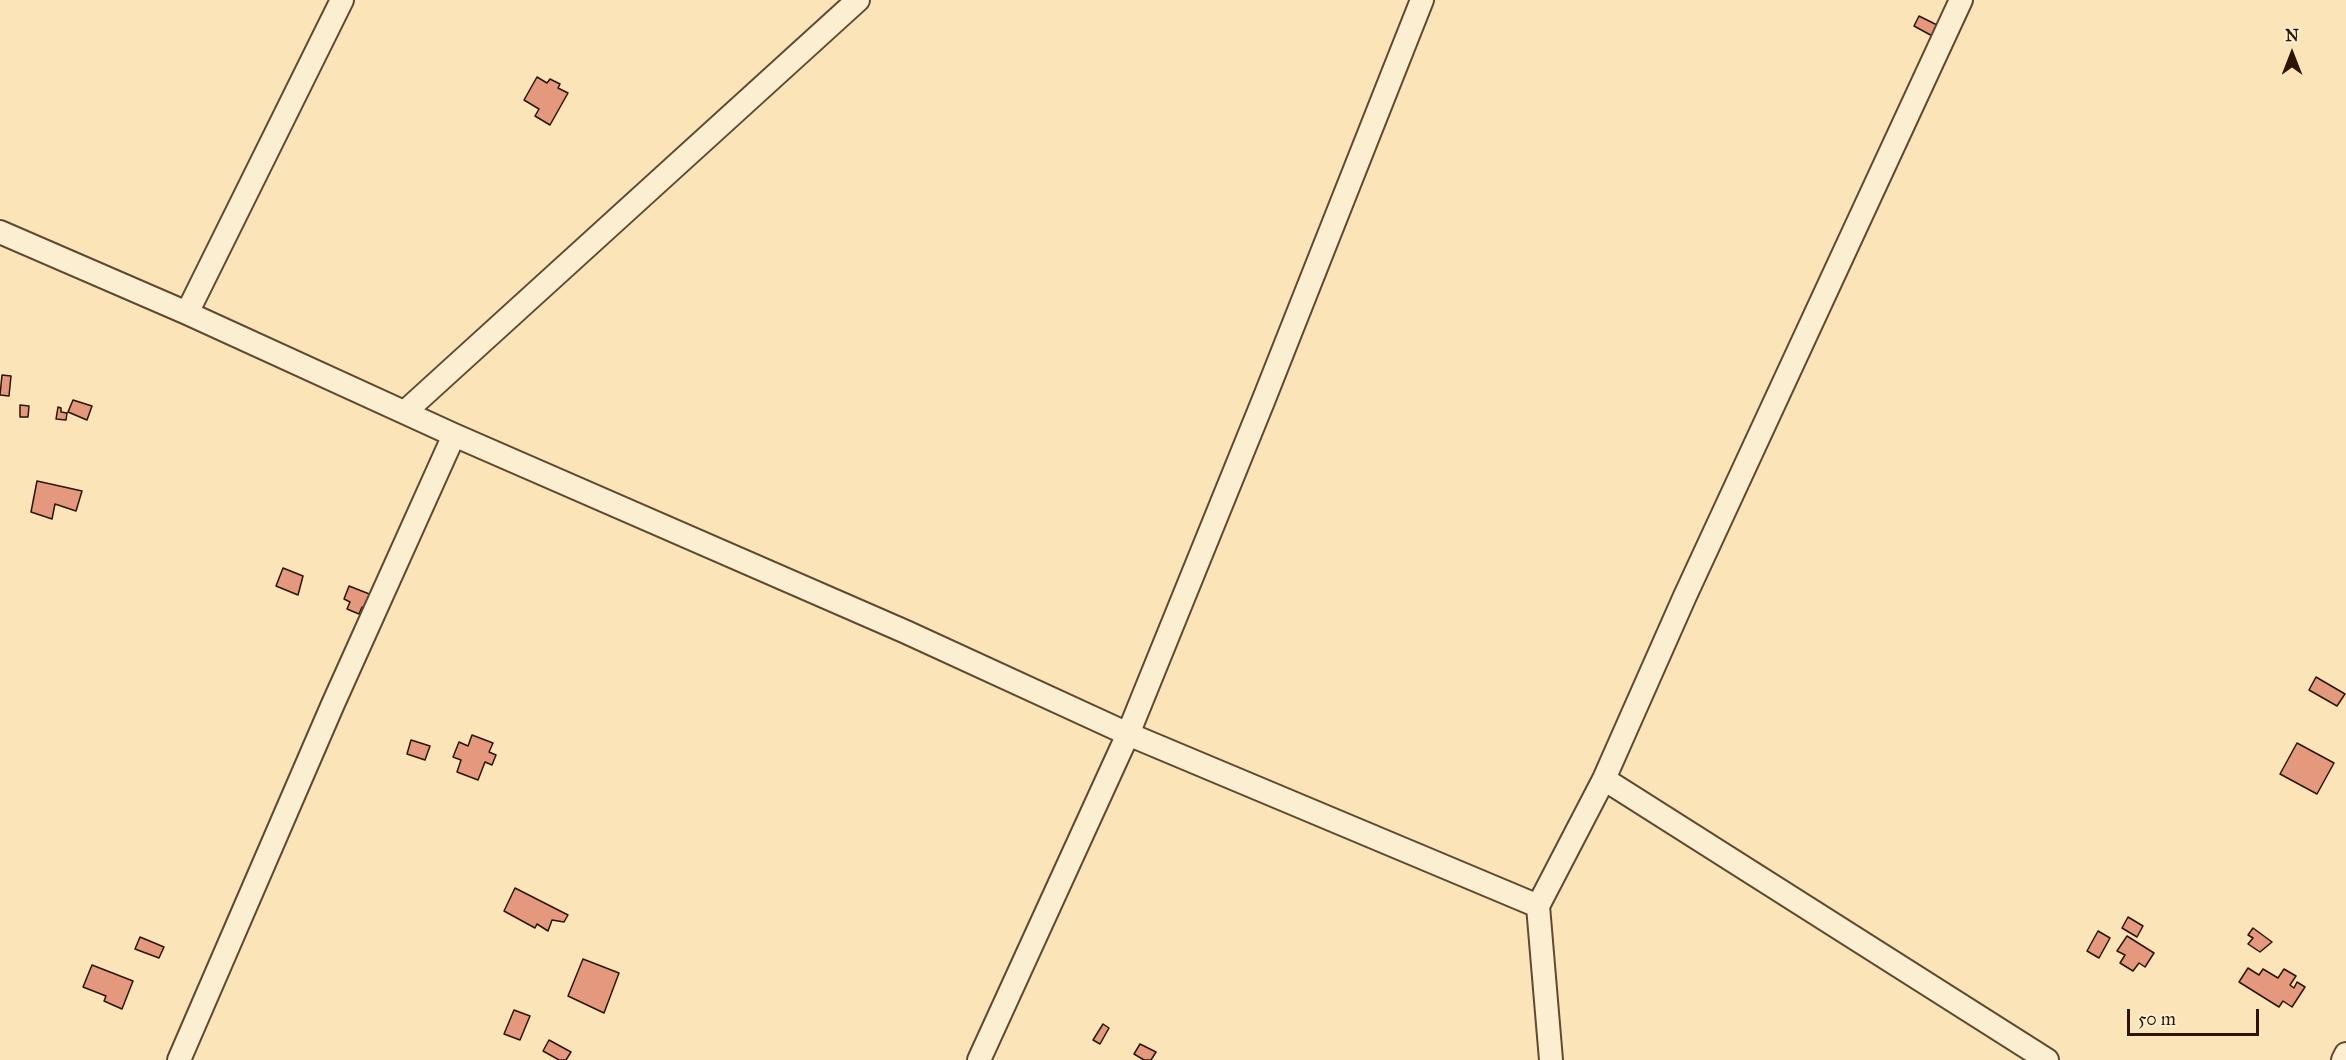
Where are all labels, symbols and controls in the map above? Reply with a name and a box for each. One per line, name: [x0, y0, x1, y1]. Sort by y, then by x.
north arrow: [2262, 24, 2322, 84]
text: N: [2285, 26, 2299, 45]
scale bar: [2130, 997, 2262, 1035]
text: 50 m: [2138, 1008, 2176, 1030]

